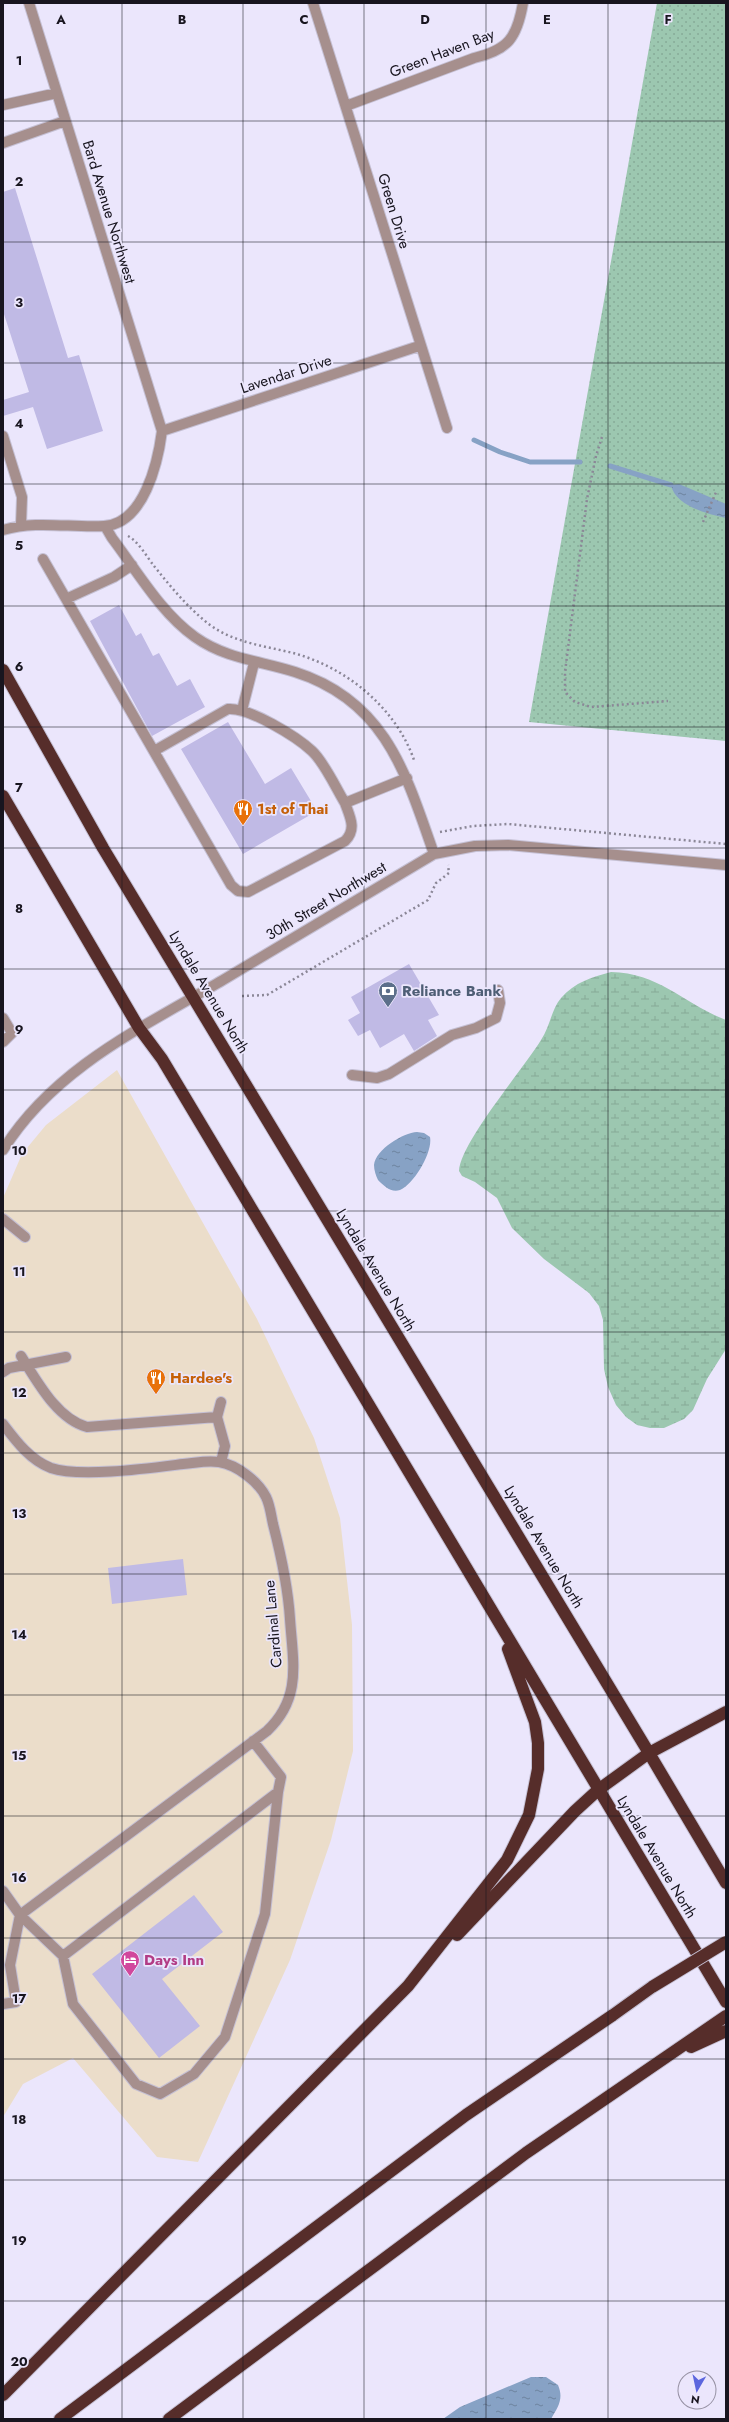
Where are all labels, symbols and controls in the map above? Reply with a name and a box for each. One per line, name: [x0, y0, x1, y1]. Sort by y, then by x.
text: A: [55, 10, 66, 29]
text: B: [178, 10, 187, 29]
text: C: [299, 10, 309, 29]
text: D: [420, 10, 430, 29]
text: E: [543, 10, 551, 29]
text: F: [664, 10, 672, 29]
street label: Green Haven Bay: [386, 23, 498, 83]
text: 1: [16, 51, 22, 70]
street label: Bard Avenue Northwest: [77, 138, 141, 287]
street label: Green Drive: [372, 171, 416, 252]
text: 2: [15, 172, 23, 191]
text: 3: [15, 293, 23, 312]
street label: Lavendar Drive: [238, 349, 335, 399]
text: 4: [14, 414, 24, 433]
text: 5: [15, 536, 23, 555]
text: 6: [15, 657, 24, 676]
text: 7: [15, 778, 23, 797]
restaurant icon: 1st of Thai: [232, 798, 254, 826]
place label: 1st of Thai: [257, 798, 328, 820]
street label: 30th Street Northwest: [262, 856, 391, 946]
text: 8: [15, 899, 23, 918]
street label: Lyndale Avenue North: [164, 927, 254, 1057]
bank icon: Reliance Bank: [377, 980, 399, 1008]
place label: Reliance Bank: [402, 980, 501, 1002]
text: 9: [15, 1020, 24, 1039]
text: 10: [11, 1141, 27, 1160]
street label: Lyndale Avenue North: [331, 1205, 421, 1335]
text: 11: [12, 1262, 26, 1281]
restaurant icon: Hardee's: [145, 1367, 167, 1395]
place label: Hardee's: [170, 1367, 232, 1389]
text: 12: [11, 1383, 27, 1402]
street label: Lyndale Avenue North: [499, 1482, 589, 1612]
text: 13: [12, 1504, 26, 1523]
street label: Cardinal Lane: [258, 1579, 288, 1669]
text: 14: [11, 1625, 27, 1644]
text: 15: [11, 1746, 27, 1765]
street label: Lyndale Avenue North: [612, 1792, 702, 1922]
text: 16: [11, 1868, 27, 1887]
hotel icon: Days Inn: [119, 1949, 141, 1977]
place label: Days Inn: [144, 1949, 204, 1971]
text: 17: [12, 1989, 26, 2008]
text: 18: [12, 2110, 26, 2129]
text: 19: [11, 2231, 27, 2250]
text: 20: [10, 2352, 28, 2371]
north arrow: [677, 2370, 717, 2410]
text: N: [690, 2391, 701, 2408]

